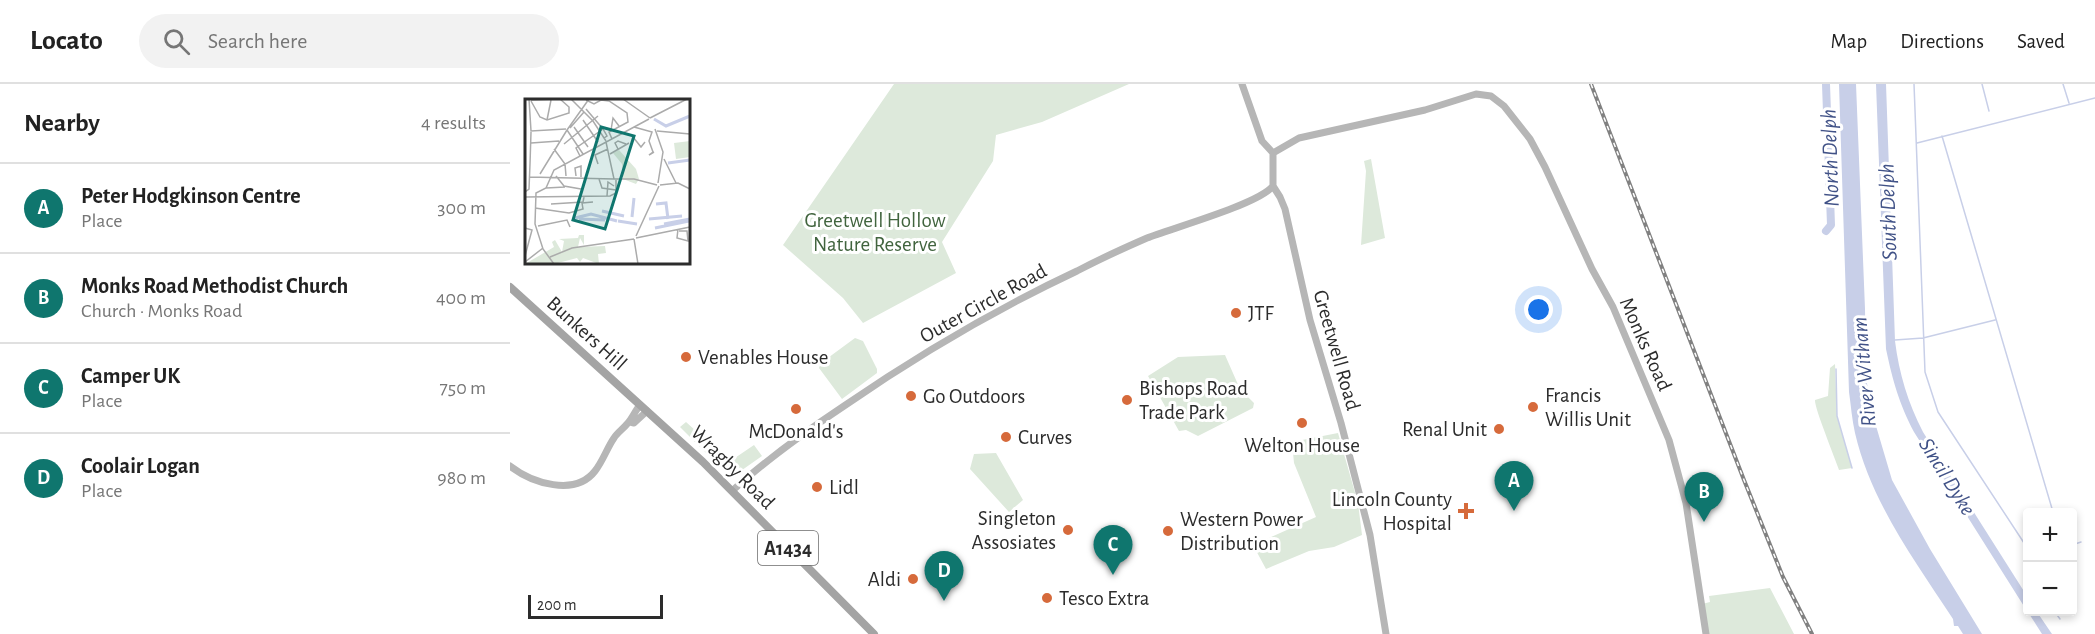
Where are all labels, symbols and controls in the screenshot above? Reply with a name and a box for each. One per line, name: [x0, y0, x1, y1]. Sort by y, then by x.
search box: [139, 14, 559, 68]
icon: search: [160, 25, 193, 58]
text: Locato: [30, 27, 103, 55]
text: Search here: [208, 30, 307, 52]
text: Map: [1831, 31, 1867, 52]
text: Directions: [1900, 31, 1984, 52]
text: Saved: [2017, 31, 2065, 52]
inset map: [525, 99, 690, 264]
water label: North Delph: [1817, 108, 1844, 207]
text: Nearby: [24, 110, 100, 136]
text: 4 results: [421, 113, 486, 133]
water label: South Delph: [1875, 163, 1902, 261]
text: Peter Hodgkinson Centre: [81, 185, 301, 207]
text: A: [38, 198, 50, 218]
text: 300 m: [437, 198, 486, 218]
park label: Greetwell Hollow Nature Reserve: [804, 210, 946, 255]
text: Place: [81, 211, 122, 231]
street label: Outer Circle Road: [916, 260, 1050, 347]
text: Monks Road Methodist Church: [81, 275, 348, 297]
text: B: [38, 288, 49, 308]
text: 400 m: [436, 288, 486, 308]
street label: Greetwell Road: [1309, 288, 1364, 413]
street label: Bunkers Hill: [543, 292, 631, 374]
street label: Monks Road: [1616, 294, 1675, 394]
your location: [1524, 295, 1553, 324]
text: Church · Monks Road: [81, 301, 242, 321]
place label: JTF: [1248, 303, 1275, 324]
marker: JTF: [1229, 306, 1243, 320]
water label: River Witham: [1848, 316, 1880, 428]
place label: Venables House: [698, 347, 828, 368]
marker: Venables House: [679, 350, 693, 364]
text: Camper UK: [81, 365, 180, 387]
text: C: [38, 378, 49, 398]
text: 750 m: [439, 378, 486, 398]
place label: Bishops Road Trade Park: [1139, 378, 1248, 423]
place label: Francis Willis Unit: [1545, 385, 1631, 430]
place label: Go Outdoors: [923, 386, 1025, 407]
marker: Go Outdoors: [904, 389, 918, 403]
text: Place: [81, 391, 122, 411]
marker: Bishops Road Trade Park: [1120, 393, 1134, 407]
marker: Francis Willis Unit: [1526, 400, 1540, 414]
marker: McDonald's: [789, 402, 803, 416]
marker: Welton House: [1295, 416, 1309, 430]
place label: Renal Unit: [1402, 419, 1487, 440]
street label: Wragby Road: [687, 421, 779, 513]
place label: McDonald's: [748, 421, 844, 442]
marker: Renal Unit: [1492, 422, 1506, 436]
place label: Curves: [1018, 427, 1072, 448]
marker: Curves: [999, 430, 1013, 444]
water label: Sincil Dyke: [1915, 434, 1979, 519]
place label: Welton House: [1244, 435, 1360, 456]
text: Coolair Logan: [81, 455, 200, 477]
pin: A: [1494, 462, 1534, 511]
text: D: [37, 468, 50, 488]
text: 980 m: [437, 468, 486, 488]
pin: B: [1684, 472, 1724, 522]
place label: Lidl: [829, 477, 859, 498]
marker: Lidl: [810, 480, 824, 494]
text: Place: [81, 481, 122, 501]
place label: Lincoln County Hospital: [1332, 489, 1452, 534]
marker: Lincoln County Hospital: [1457, 502, 1475, 520]
place label: Singleton Assosiates: [972, 508, 1056, 553]
map controls: [2023, 508, 2077, 616]
button: +: [2023, 508, 2077, 562]
place label: Western Power Distribution: [1180, 509, 1303, 554]
marker: Singleton Assosiates: [1061, 523, 1075, 537]
marker: Western Power Distribution: [1161, 524, 1175, 538]
pin: C: [1094, 526, 1132, 575]
road number: A1434: [758, 531, 818, 565]
pin: D: [924, 552, 964, 601]
button: −: [2023, 562, 2077, 616]
place label: Aldi: [868, 569, 901, 590]
marker: Aldi: [906, 572, 920, 586]
place label: Tesco Extra: [1059, 588, 1150, 609]
marker: Tesco Extra: [1040, 591, 1054, 605]
scale bar: [528, 592, 663, 620]
text: 200 m: [537, 597, 577, 613]

